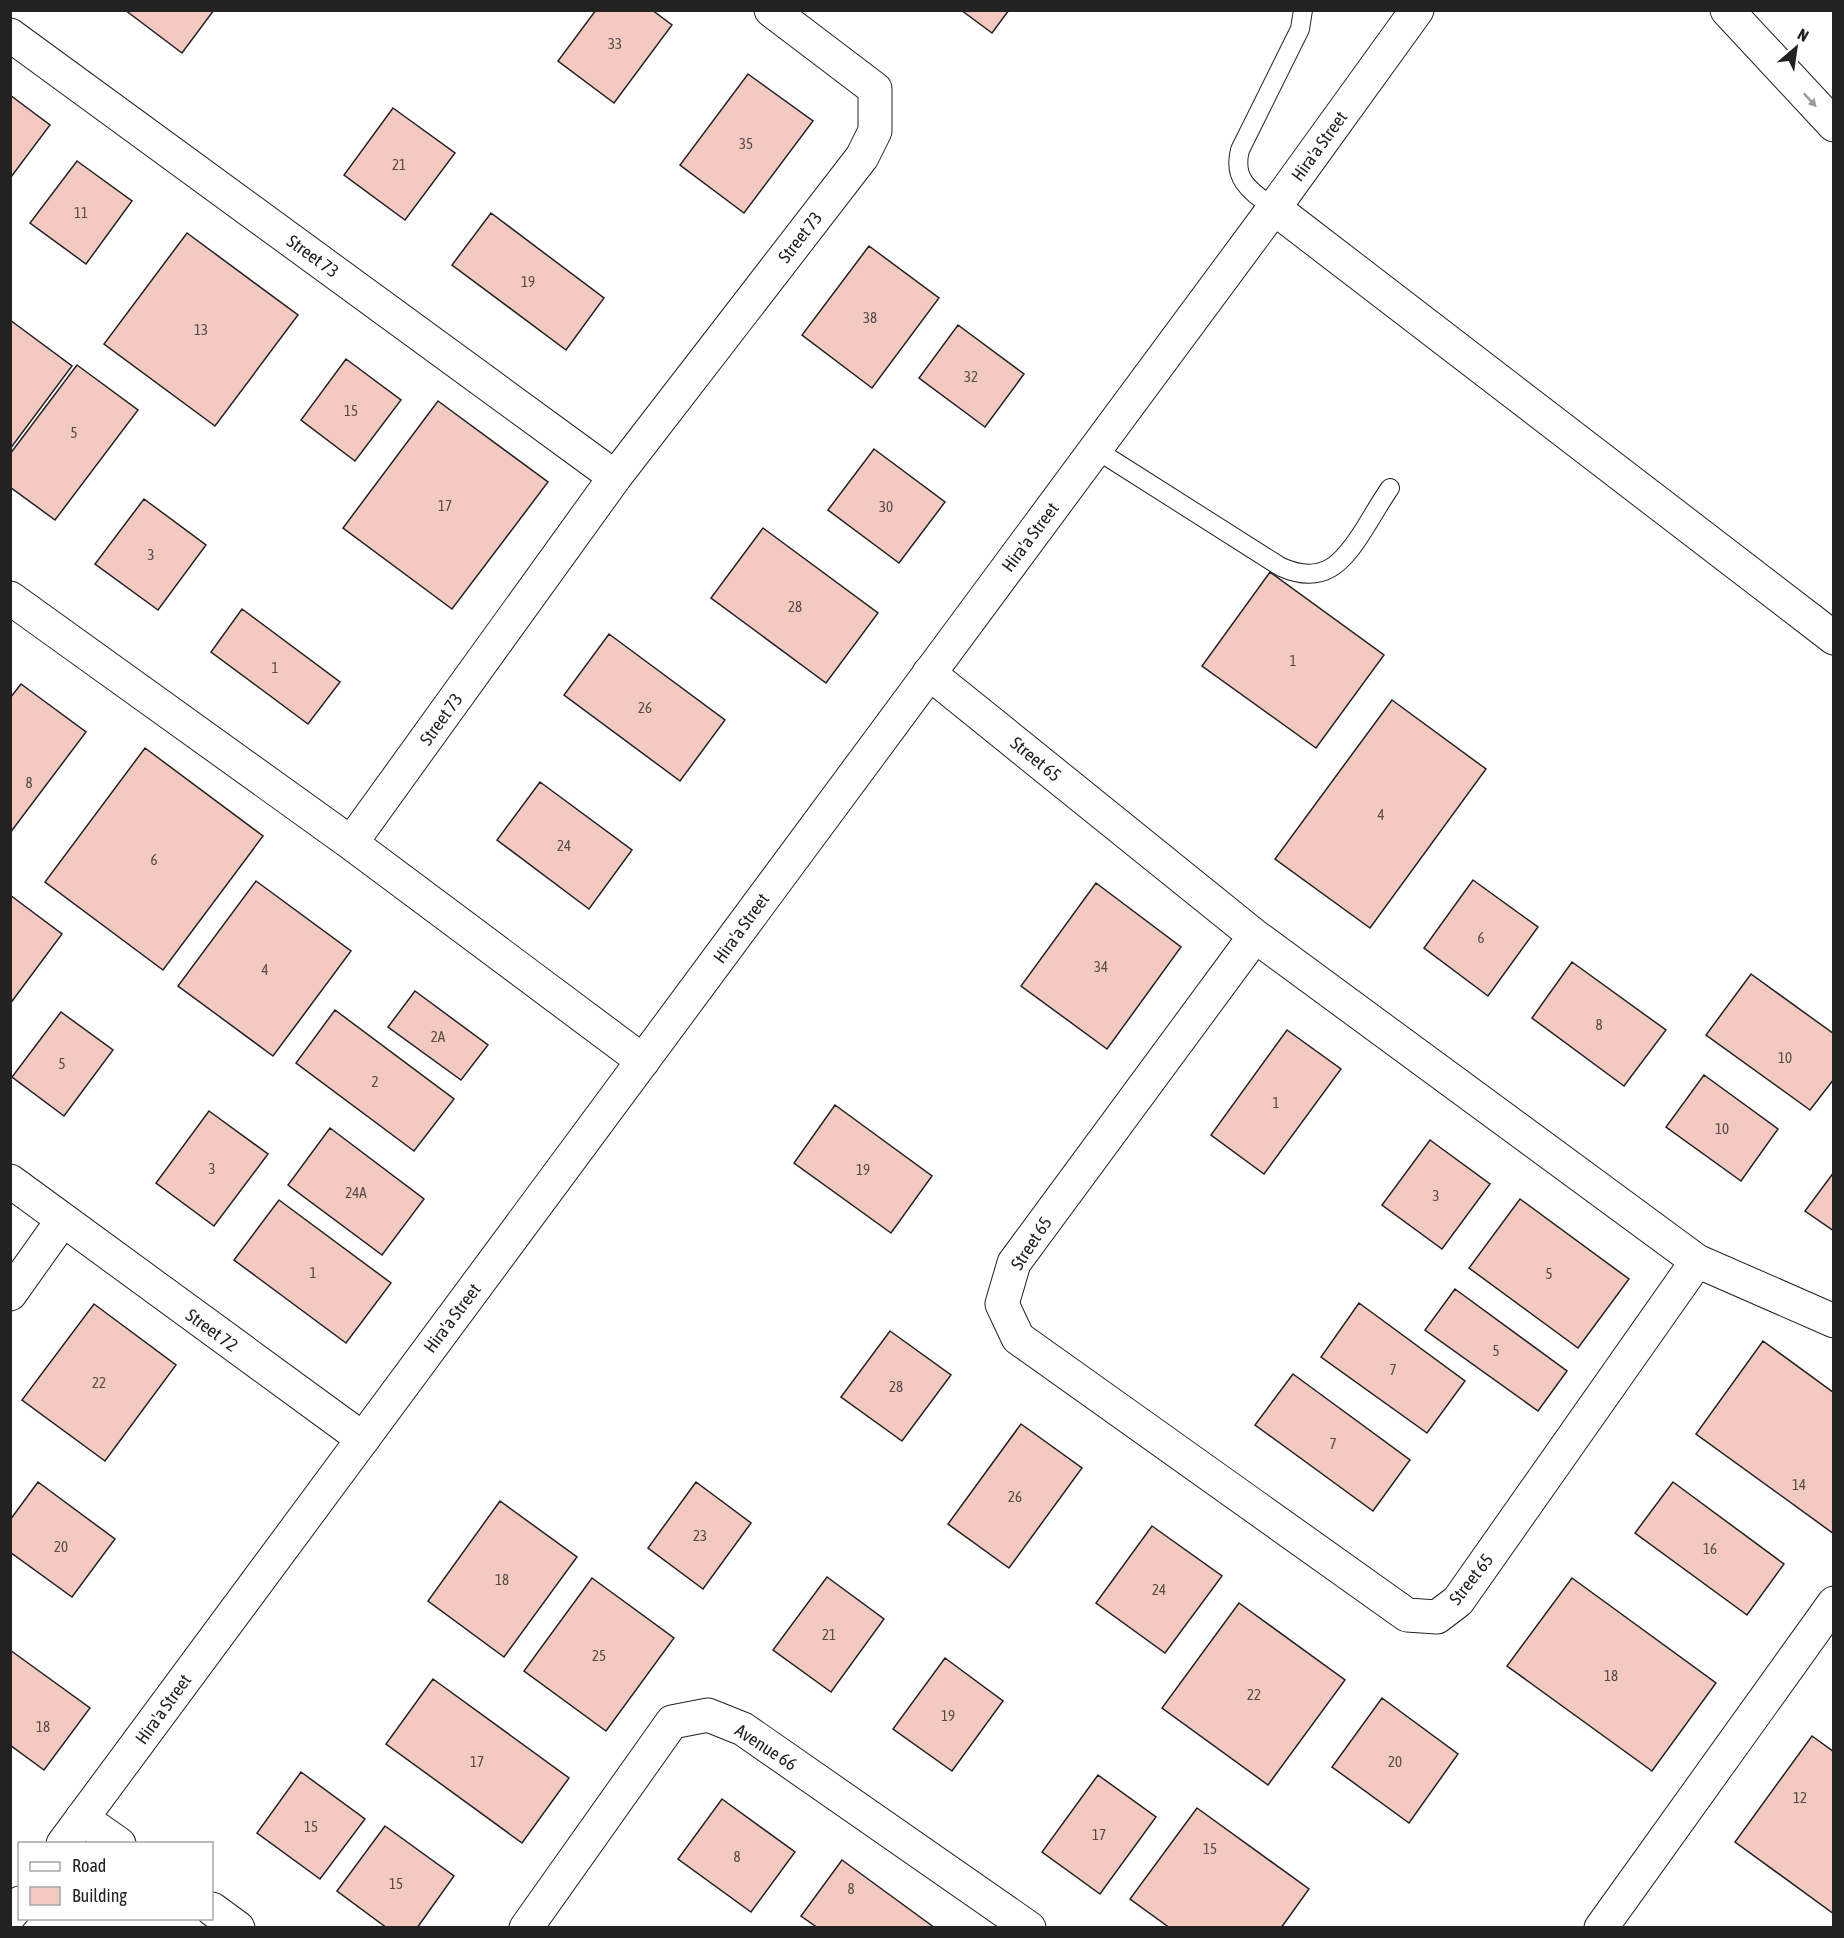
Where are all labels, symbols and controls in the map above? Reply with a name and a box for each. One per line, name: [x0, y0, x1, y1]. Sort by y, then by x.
north arrow: [1766, 18, 1826, 78]
text: N: [1795, 25, 1812, 45]
house number: 33: [608, 35, 622, 52]
one-way arrow: [1803, 92, 1817, 107]
street label: Hira'a Street: [1287, 107, 1351, 185]
house number: 35: [739, 135, 753, 152]
house number: 21: [392, 156, 406, 173]
house number: 11: [74, 204, 88, 221]
street label: Street 73: [774, 207, 826, 267]
street label: Street 73: [283, 230, 343, 282]
house number: 19: [521, 273, 535, 290]
house number: 38: [863, 309, 877, 326]
house number: 13: [194, 321, 208, 338]
house number: 32: [964, 368, 978, 385]
house number: 15: [344, 402, 358, 419]
house number: 5: [70, 424, 78, 441]
house number: 17: [438, 497, 452, 514]
house number: 30: [879, 498, 893, 515]
street label: Hira'a Street: [997, 498, 1063, 576]
house number: 3: [147, 546, 155, 563]
house number: 28: [788, 598, 802, 615]
house number: 1: [1289, 652, 1297, 669]
house number: 1: [271, 659, 279, 676]
street label: Street 73: [415, 689, 467, 749]
house number: 26: [638, 699, 652, 716]
street label: Street 65: [1007, 732, 1065, 786]
house number: 8: [25, 774, 33, 791]
house number: 4: [1377, 806, 1385, 823]
house number: 24: [557, 837, 571, 854]
house number: 6: [150, 851, 158, 868]
street label: Hira'a Street: [709, 889, 773, 967]
house number: 6: [1477, 929, 1485, 946]
house number: 34: [1094, 958, 1108, 975]
house number: 4: [261, 961, 269, 978]
house number: 8: [1595, 1016, 1603, 1033]
house number: 2A: [431, 1028, 446, 1045]
house number: 10: [1778, 1049, 1792, 1066]
house number: 5: [58, 1055, 66, 1072]
house number: 2: [371, 1073, 379, 1090]
house number: 1: [1272, 1094, 1280, 1111]
house number: 10: [1715, 1120, 1729, 1137]
house number: 3: [208, 1160, 216, 1177]
house number: 19: [856, 1161, 870, 1178]
house number: 24A: [345, 1184, 367, 1201]
house number: 3: [1432, 1187, 1440, 1204]
street label: Street 65: [1006, 1213, 1056, 1273]
house number: 1: [309, 1264, 317, 1281]
house number: 5: [1545, 1265, 1553, 1282]
street label: Hira'a Street: [419, 1279, 485, 1357]
street label: Street 72: [182, 1304, 242, 1356]
house number: 5: [1492, 1342, 1500, 1359]
house number: 7: [1389, 1361, 1397, 1378]
house number: 22: [92, 1374, 106, 1391]
house number: 28: [889, 1378, 903, 1395]
house number: 7: [1329, 1435, 1337, 1452]
house number: 14: [1792, 1476, 1806, 1493]
house number: 26: [1008, 1488, 1022, 1505]
house number: 23: [693, 1527, 707, 1544]
house number: 20: [54, 1538, 68, 1555]
house number: 16: [1703, 1540, 1717, 1557]
street label: Street 65: [1445, 1549, 1497, 1609]
house number: 18: [495, 1571, 509, 1588]
house number: 24: [1152, 1581, 1166, 1598]
house number: 21: [822, 1626, 836, 1643]
house number: 25: [592, 1647, 606, 1664]
house number: 18: [1604, 1667, 1618, 1684]
street label: Hira'a Street: [131, 1670, 195, 1748]
house number: 22: [1247, 1686, 1261, 1703]
house number: 19: [941, 1707, 955, 1724]
house number: 18: [36, 1718, 50, 1735]
street label: Avenue 66: [731, 1719, 801, 1775]
house number: 17: [470, 1753, 484, 1770]
house number: 20: [1388, 1753, 1402, 1770]
house number: 12: [1793, 1789, 1807, 1806]
house number: 15: [304, 1818, 318, 1835]
house number: 17: [1092, 1826, 1106, 1843]
house number: 15: [1203, 1840, 1217, 1857]
legend: [18, 1842, 213, 1920]
house number: 8: [733, 1848, 741, 1865]
text: Road: [72, 1855, 106, 1876]
house number: 15: [389, 1875, 403, 1892]
house number: 8: [847, 1880, 855, 1897]
text: Building: [72, 1885, 127, 1906]

